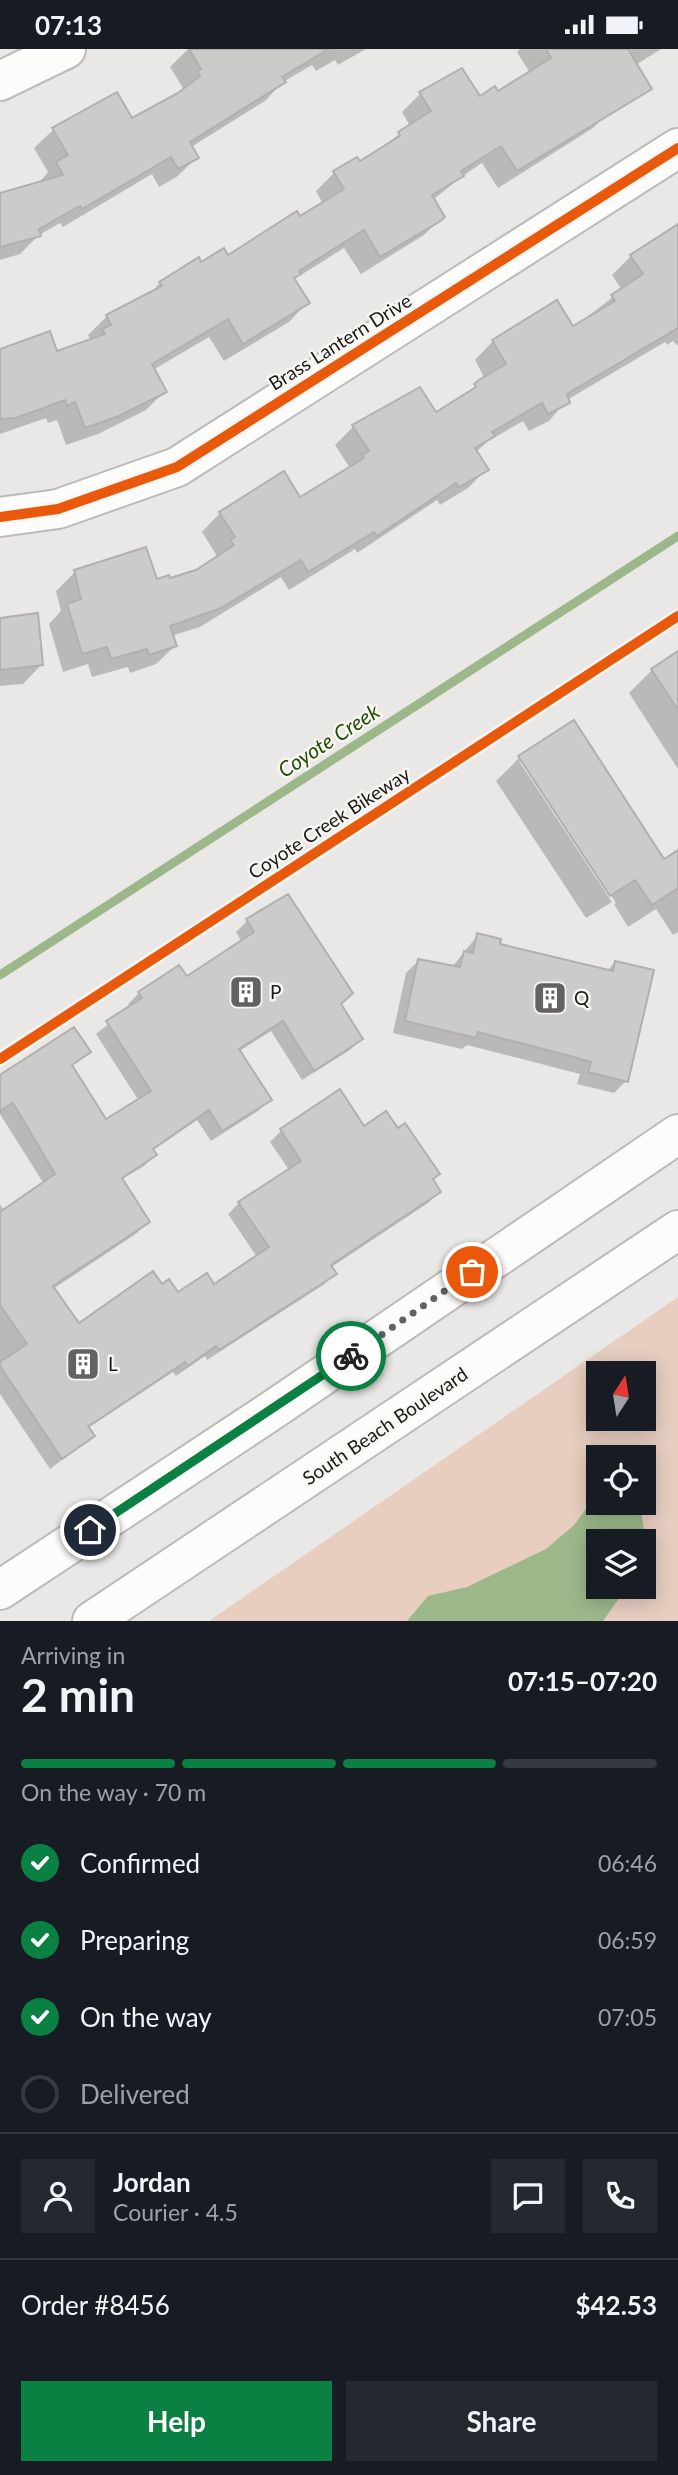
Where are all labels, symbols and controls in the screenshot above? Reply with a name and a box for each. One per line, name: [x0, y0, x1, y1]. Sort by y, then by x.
text: 07:13: [35, 9, 102, 41]
street label: Brass Lantern Drive: [264, 288, 415, 395]
water label: Coyote Creek: [273, 697, 384, 782]
street label: Coyote Creek Bikeway: [244, 762, 414, 883]
building icon: P: [227, 973, 265, 1011]
building icon: Q: [531, 979, 569, 1017]
place label: P: [270, 980, 281, 1003]
place label: Q: [574, 986, 589, 1009]
pin: [442, 1242, 502, 1302]
icon: bag: [453, 1253, 491, 1291]
courier: [316, 1321, 386, 1391]
icon: bike: [332, 1337, 370, 1375]
building icon: L: [64, 1345, 102, 1383]
place label: L: [108, 1352, 118, 1375]
north arrow: [586, 1361, 656, 1431]
map controls: [586, 1361, 656, 1599]
street label: South Beach Boulevard: [298, 1362, 472, 1489]
button: locate: [586, 1445, 656, 1515]
pin: [60, 1500, 120, 1560]
icon: home: [71, 1511, 109, 1549]
button: layers: [586, 1529, 656, 1599]
text: Arriving in: [21, 1641, 125, 1669]
text: 07:15–07:20: [508, 1665, 657, 1697]
text: 2 min: [21, 1667, 135, 1722]
text: On the way · 70 m: [21, 1778, 206, 1806]
icon: check: [21, 1844, 59, 1882]
text: Confirmed: [80, 1847, 200, 1879]
text: 06:46: [598, 1849, 657, 1877]
icon: check: [21, 1921, 59, 1959]
text: Preparing: [80, 1924, 189, 1956]
text: 06:59: [598, 1926, 657, 1954]
icon: check: [21, 1998, 59, 2036]
text: On the way: [80, 2001, 212, 2033]
text: 07:05: [598, 2003, 657, 2031]
text: Delivered: [80, 2078, 190, 2110]
button: person: [21, 2159, 95, 2233]
button: chat: [491, 2159, 565, 2233]
button: phone: [583, 2159, 657, 2233]
text: Jordan: [113, 2166, 191, 2198]
text: Courier · 4.5: [113, 2198, 238, 2226]
text: Order #8456: [21, 2289, 170, 2321]
text: $42.53: [575, 2289, 657, 2321]
button: Help: [21, 2381, 332, 2461]
button: Share: [346, 2381, 657, 2461]

